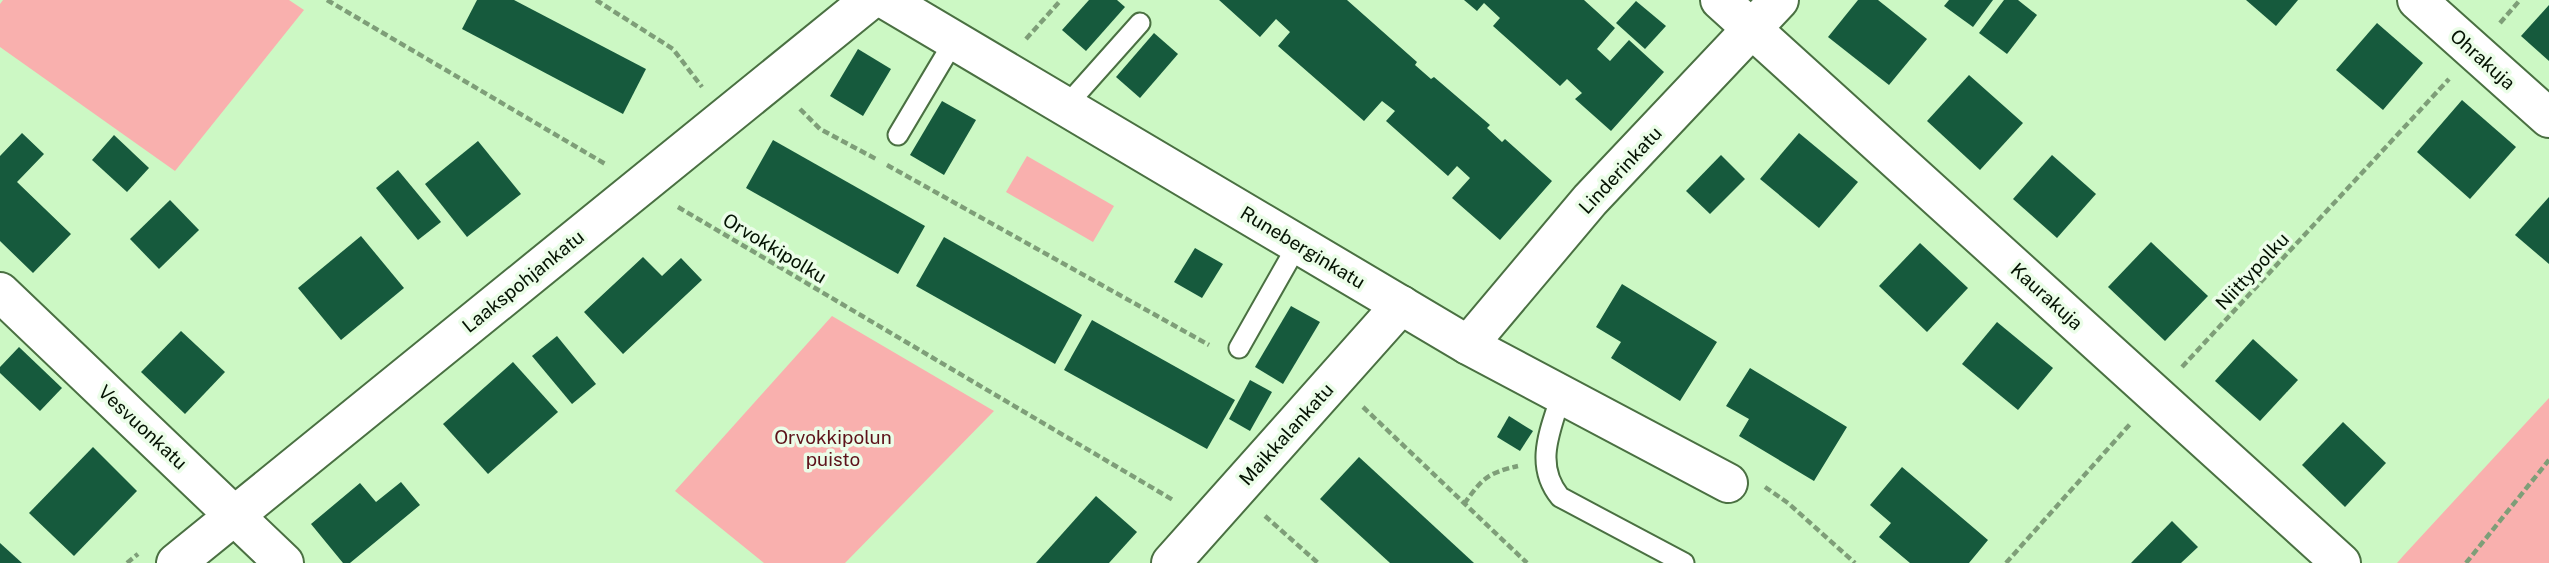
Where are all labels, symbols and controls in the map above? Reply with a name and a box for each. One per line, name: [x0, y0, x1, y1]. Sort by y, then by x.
street label: Ohrakuja: [2446, 24, 2520, 94]
street label: Linderinkatu: [1574, 122, 1666, 218]
street label: Runeberginkatu: [1237, 201, 1369, 293]
street label: Orvokkipolku: [719, 208, 831, 288]
street label: Laakspohjankatu: [458, 225, 588, 337]
street label: Niittypolku: [2211, 228, 2293, 314]
street label: Kaurakuja: [2007, 258, 2087, 334]
street label: Maikkalankatu: [1234, 378, 1338, 490]
street label: Vesvuonkatu: [94, 380, 192, 474]
park label: Orvokkipolun puisto: [774, 426, 892, 470]

